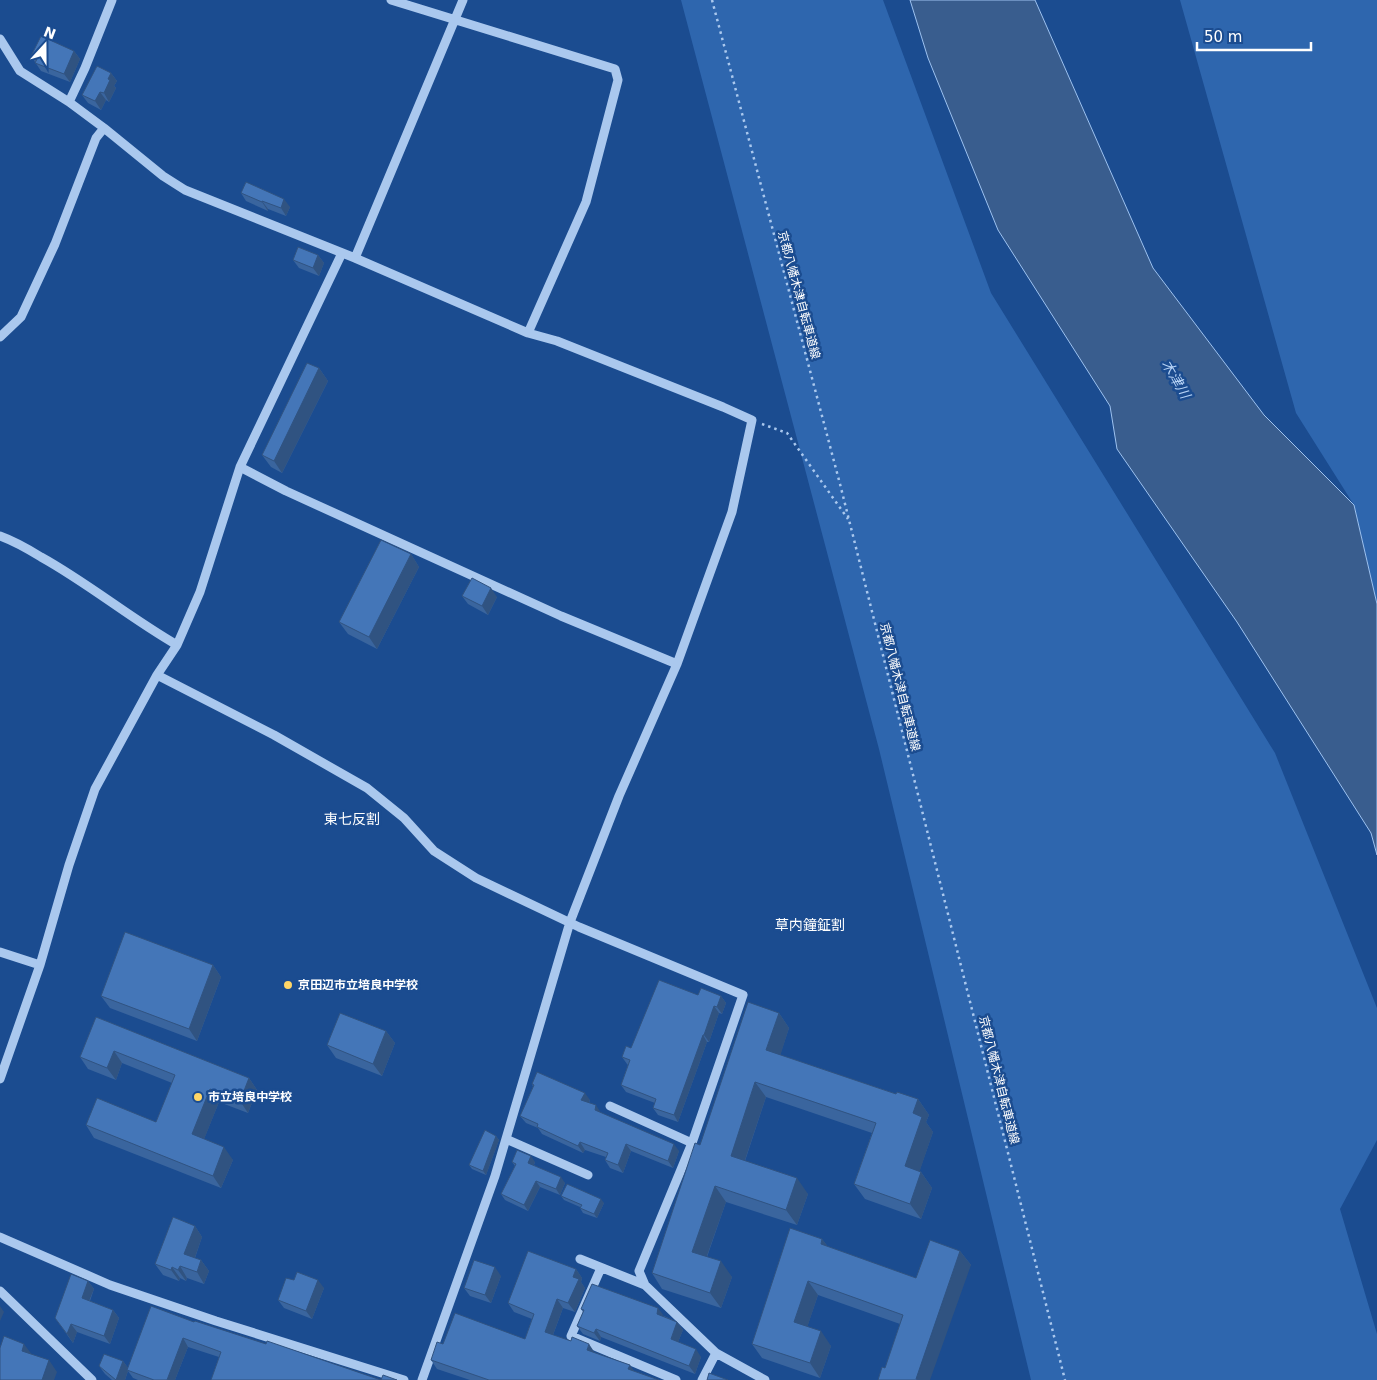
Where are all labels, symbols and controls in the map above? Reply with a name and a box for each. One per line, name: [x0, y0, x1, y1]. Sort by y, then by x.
north arrow: [20, 20, 70, 70]
scale bar: [1197, 20, 1311, 52]
text: N: [41, 23, 58, 42]
text: 50 m: [1204, 28, 1242, 46]
street label: 京都八幡木津自転車道線: [775, 229, 823, 361]
water label: 木津川: [1159, 357, 1194, 403]
street label: 京都八幡木津自転車道線: [877, 621, 923, 753]
district label: 東七反割: [324, 811, 380, 827]
district label: 草内鐘鉦割: [775, 917, 845, 933]
place label: 京田辺市立培良中学校: [298, 978, 418, 992]
marker: 京田辺市立培良中学校: [282, 979, 294, 991]
street label: 京都八幡木津自転車道線: [976, 1014, 1022, 1146]
place label: 市立培良中学校: [208, 1090, 292, 1104]
marker: 市立培良中学校: [192, 1091, 204, 1103]

